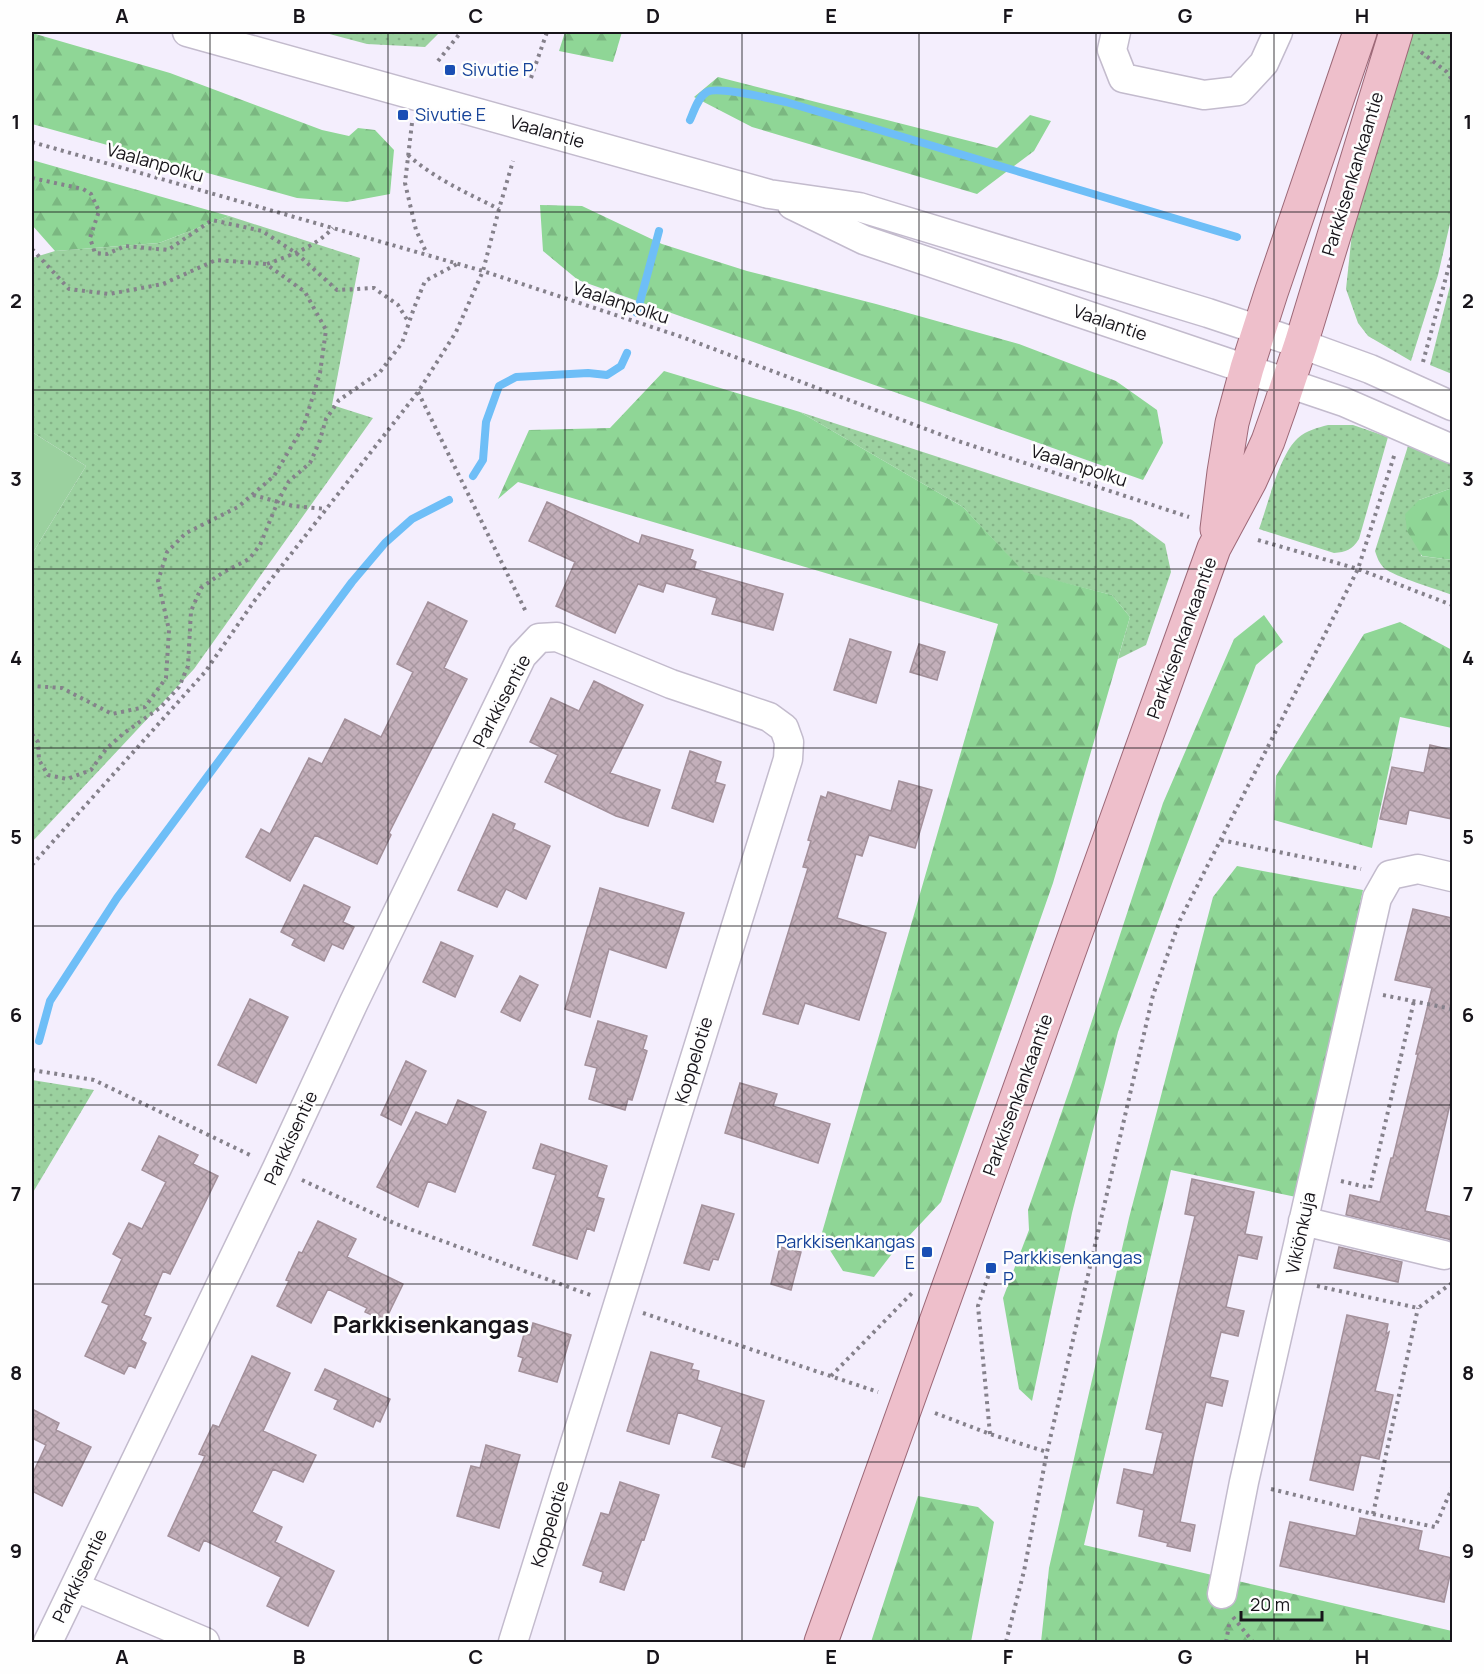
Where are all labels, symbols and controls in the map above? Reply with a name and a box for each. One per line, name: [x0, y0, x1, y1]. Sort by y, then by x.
text: A: [115, 2, 129, 29]
text: B: [293, 2, 306, 29]
text: C: [469, 2, 483, 29]
text: D: [646, 2, 660, 29]
text: E: [825, 2, 837, 29]
text: F: [1003, 2, 1014, 29]
text: G: [1178, 2, 1193, 29]
text: H: [1355, 2, 1369, 29]
place label: Sivutie P: [462, 57, 534, 81]
marker: Sivutie P: [443, 63, 457, 77]
street label: Parkkisenkankaantie: [1316, 89, 1388, 259]
place label: Sivutie E: [415, 102, 486, 126]
text: 1: [12, 108, 20, 135]
marker: Sivutie E: [396, 108, 410, 122]
text: 1: [1464, 108, 1472, 135]
street label: Vaalantie: [507, 109, 588, 153]
street label: Vaalanpolku: [104, 137, 207, 187]
street label: Vaalanpolku: [570, 275, 673, 329]
text: 2: [10, 287, 22, 314]
text: 2: [1462, 287, 1474, 314]
street label: Vaalantie: [1070, 298, 1151, 346]
street label: Vaalanpolku: [1028, 438, 1131, 492]
text: 3: [10, 465, 22, 492]
text: 3: [1462, 465, 1474, 492]
street label: Parkkisenkankaantie: [1141, 553, 1222, 722]
text: 4: [10, 644, 22, 671]
text: 4: [1462, 644, 1474, 671]
street label: Parkkisentie: [467, 650, 535, 751]
text: 5: [10, 823, 22, 850]
text: 5: [1462, 823, 1474, 850]
text: 6: [10, 1001, 22, 1028]
text: 6: [1462, 1001, 1474, 1028]
street label: Parkkisenkankaantie: [977, 1010, 1058, 1179]
street label: Koppelotie: [669, 1014, 718, 1106]
street label: Parkkisentie: [258, 1087, 322, 1189]
text: 7: [11, 1180, 21, 1207]
text: 7: [1463, 1180, 1473, 1207]
street label: Vikiönkuja: [1280, 1190, 1320, 1276]
place label: Parkkisenkangas E: [776, 1229, 915, 1274]
marker: Parkkisenkangas E: [920, 1245, 934, 1259]
place label: Parkkisenkangas P: [1003, 1245, 1142, 1290]
marker: Parkkisenkangas P: [984, 1261, 998, 1275]
district label: Parkkisenkangas: [333, 1307, 529, 1340]
text: 8: [10, 1359, 22, 1386]
text: 8: [1462, 1359, 1474, 1386]
street label: Koppelotie: [525, 1478, 574, 1570]
street label: Parkkisentie: [46, 1525, 112, 1626]
text: 9: [10, 1537, 22, 1564]
text: 9: [1462, 1537, 1474, 1564]
scale bar: [1241, 1584, 1322, 1622]
text: 20 m: [1250, 1592, 1290, 1616]
text: A: [115, 1643, 129, 1670]
text: B: [293, 1643, 306, 1670]
text: C: [469, 1643, 483, 1670]
text: D: [646, 1643, 660, 1670]
text: E: [825, 1643, 837, 1670]
text: F: [1003, 1643, 1014, 1670]
text: G: [1178, 1643, 1193, 1670]
text: H: [1355, 1643, 1369, 1670]

